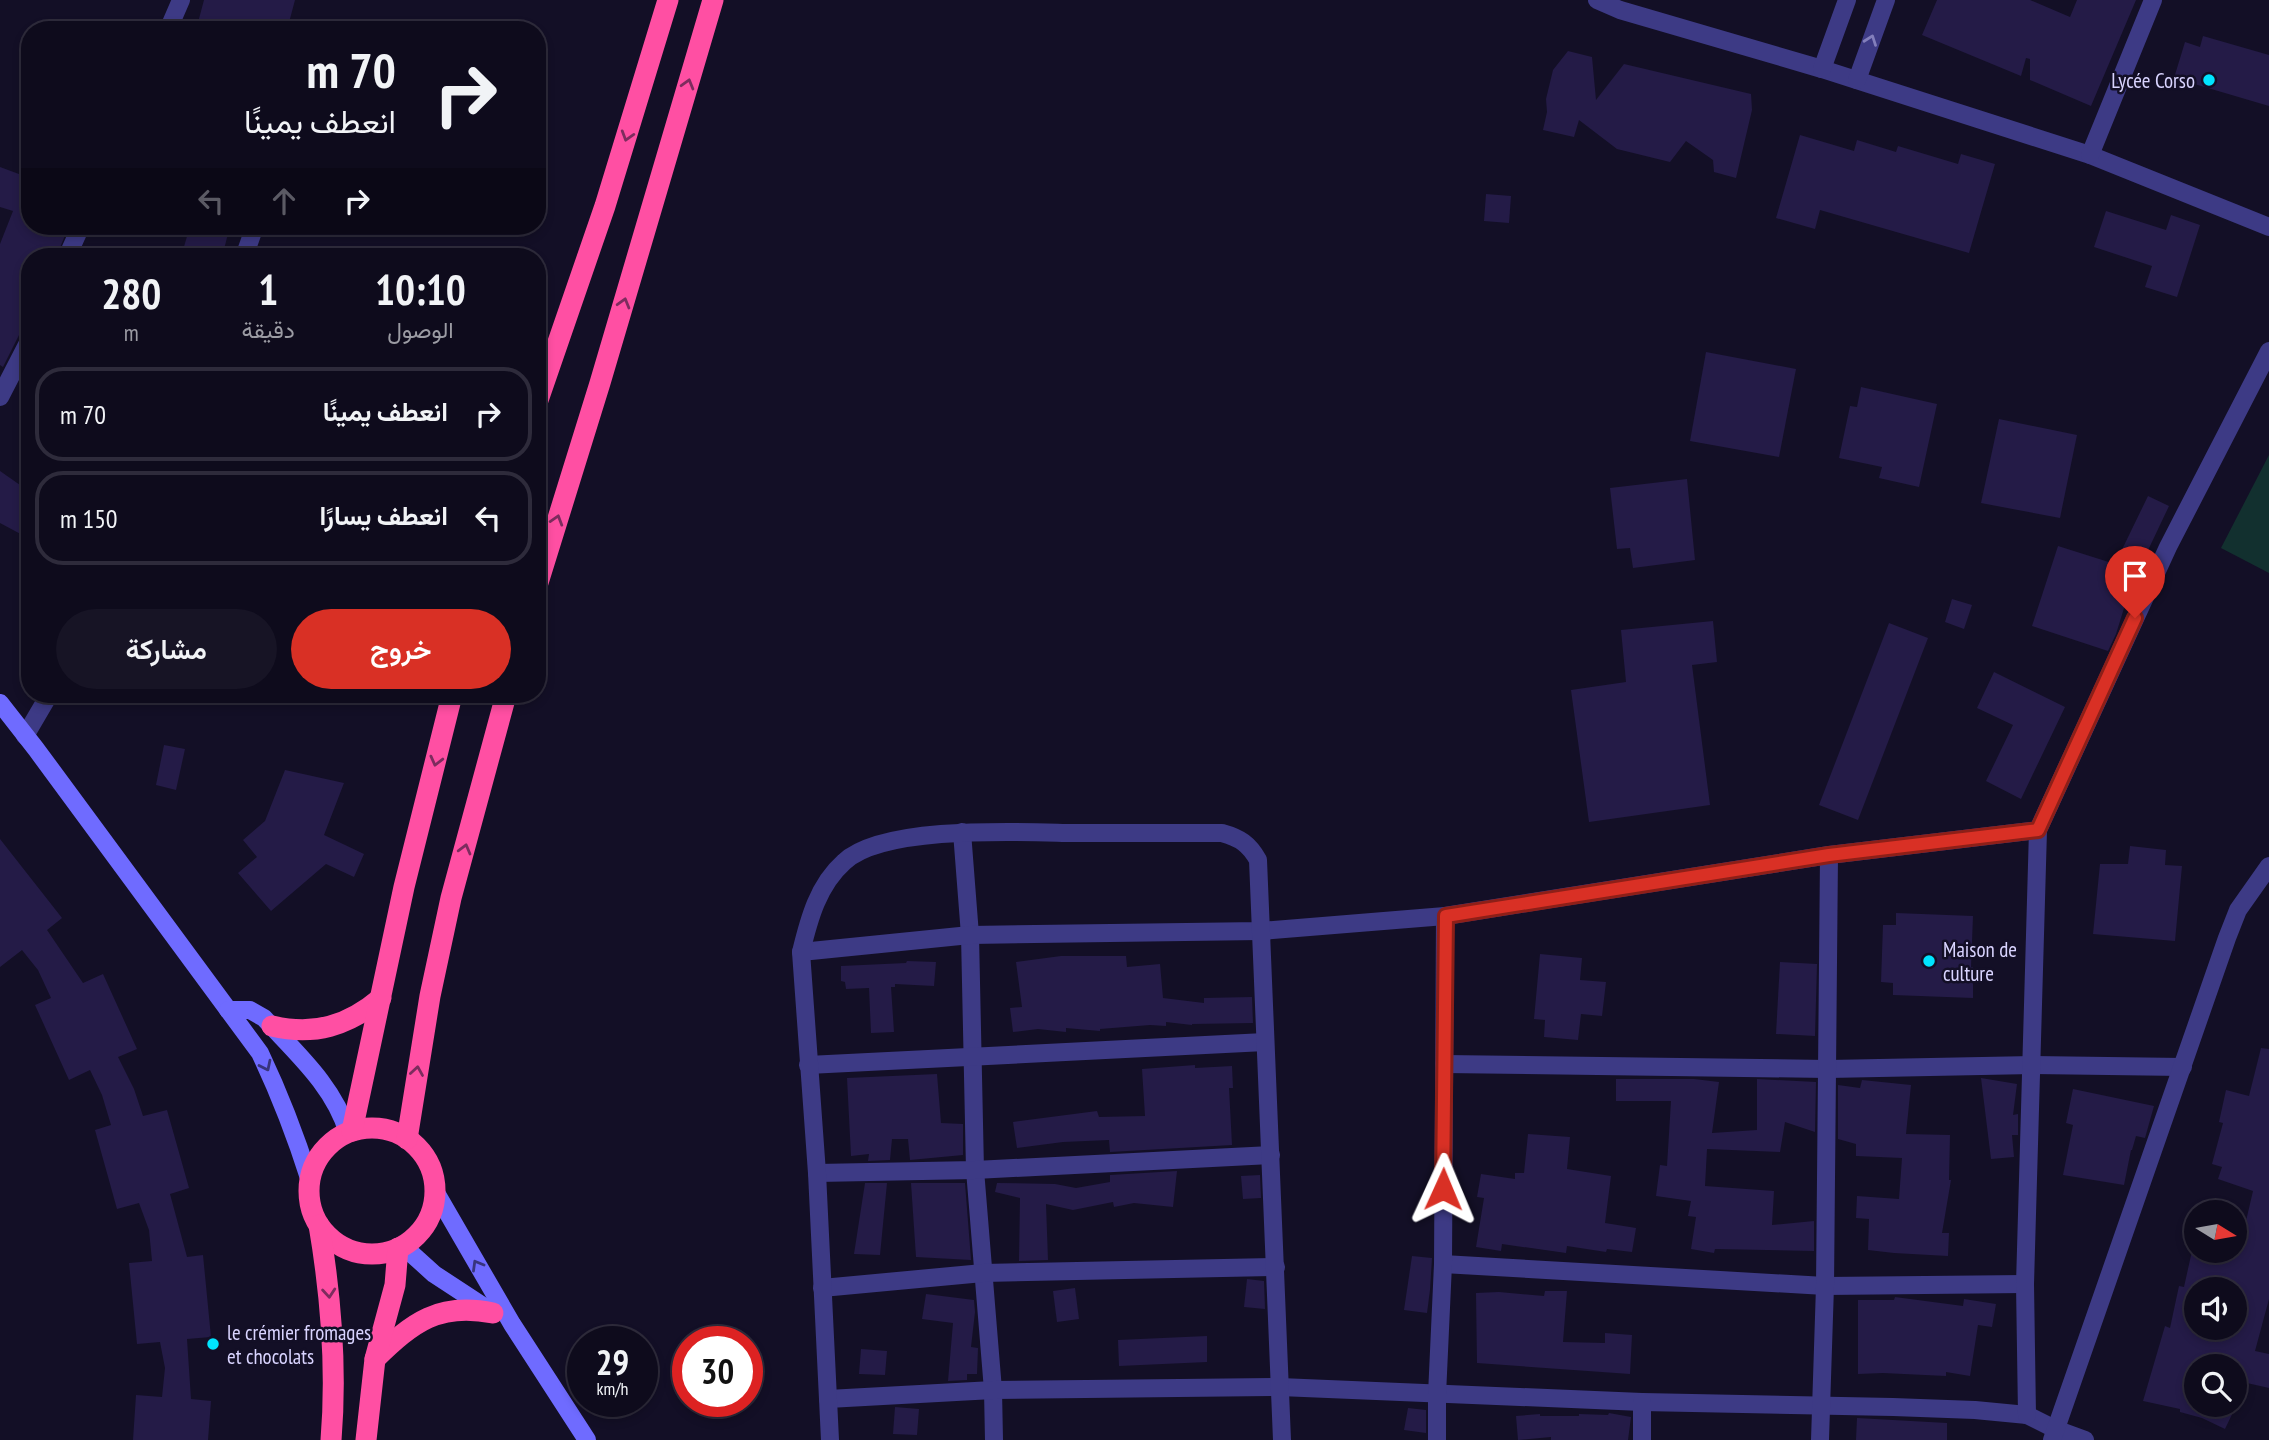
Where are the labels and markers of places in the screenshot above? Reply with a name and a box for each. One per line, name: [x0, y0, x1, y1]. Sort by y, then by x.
place label: Lycée Corso: [2111, 67, 2195, 94]
marker: Lycée Corso: [2201, 72, 2217, 88]
pin: [2105, 546, 2165, 618]
place label: Maison de culture: [1943, 936, 2017, 987]
marker: Maison de culture: [1921, 953, 1937, 969]
place label: le crémier fromages et chocolats: [227, 1319, 371, 1370]
marker: le crémier fromages et chocolats: [205, 1336, 221, 1352]

